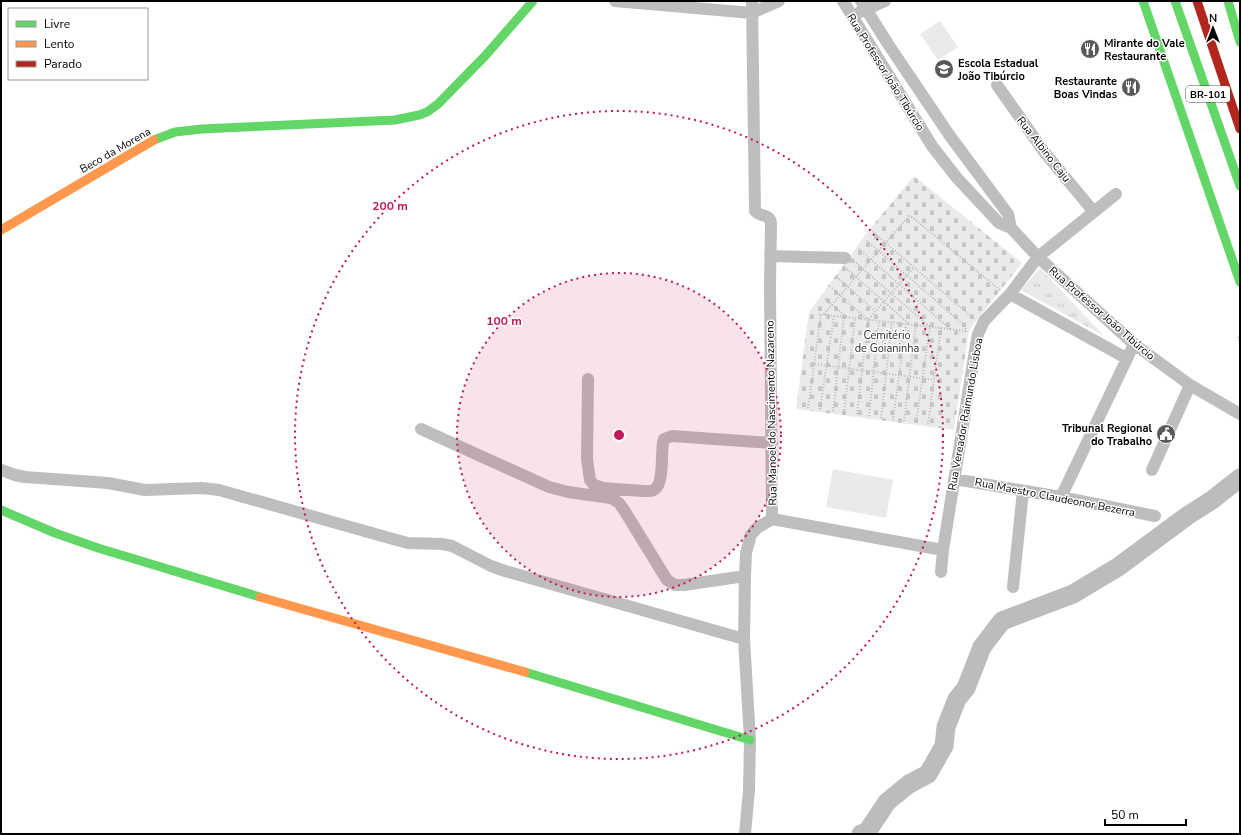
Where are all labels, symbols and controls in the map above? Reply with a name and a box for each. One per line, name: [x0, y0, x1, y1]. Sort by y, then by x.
legend: [8, 8, 148, 80]
north arrow: [1193, 8, 1233, 48]
street label: Rua Professor João Tibúrcio: [843, 11, 928, 134]
text: N: [1209, 11, 1217, 26]
text: Livre: [44, 16, 70, 32]
text: Lento: [44, 36, 75, 52]
place label: Mirante do Vale Restaurante: [1104, 36, 1185, 64]
restaurant icon: Mirante do Vale Restaurante: [1079, 38, 1101, 60]
text: Parado: [44, 56, 82, 72]
place label: Escola Estadual João Tibúrcio: [957, 56, 1039, 84]
school or university icon: Escola Estadual João Tibúrcio: [933, 58, 955, 80]
place label: Restaurante Boas Vindas: [1054, 74, 1117, 102]
restaurant icon: Restaurante Boas Vindas: [1120, 76, 1142, 98]
road number: BR-101: [1186, 86, 1230, 102]
street label: Rua Albino Caju: [1013, 113, 1074, 185]
street label: Beco da Morena: [77, 124, 154, 177]
text: 200 m: [372, 198, 408, 214]
street label: Rua Professor João Tibúrcio: [1046, 263, 1158, 364]
text: 100 m: [486, 313, 522, 329]
street label: Rua Manoel do Nascimento Nazareno: [762, 320, 781, 506]
park label: Cemitério de Goianinha: [855, 328, 920, 356]
street label: Rua Vereador Raimundo Lisboa: [945, 336, 986, 492]
place label: Tribunal Regional do Trabalho: [1062, 421, 1152, 449]
public building icon: Tribunal Regional do Trabalho: [1155, 423, 1177, 445]
centre of rings: [612, 428, 626, 442]
street label: Rua Maestro Claudeonor Bezerra: [973, 475, 1137, 520]
scale bar: [1105, 801, 1186, 827]
text: 50 m: [1111, 807, 1139, 823]

